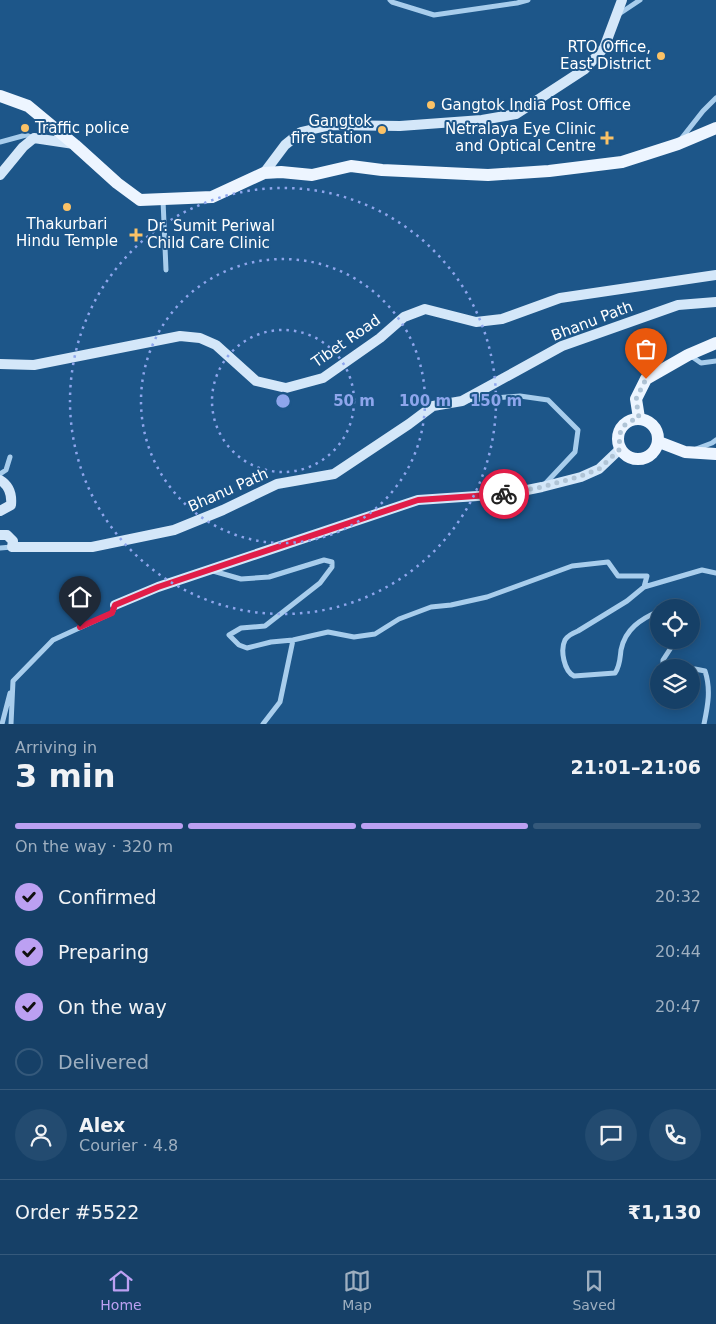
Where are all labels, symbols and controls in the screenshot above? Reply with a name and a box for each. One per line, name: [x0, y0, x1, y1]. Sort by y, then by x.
place label: RTO Office, East District: [560, 38, 651, 73]
marker: RTO Office, East District: [655, 50, 667, 62]
place label: Gangtok India Post Office: [441, 96, 631, 114]
marker: Gangtok India Post Office: [425, 99, 437, 111]
place label: Gangtok fire station: [291, 112, 372, 147]
place label: Traffic police: [34, 119, 129, 137]
place label: Netralaya Eye Clinic and Optical Centre: [445, 120, 596, 155]
marker: Traffic police: [19, 122, 31, 134]
marker: Gangtok fire station: [376, 124, 388, 136]
marker: Netralaya Eye Clinic and Optical Centre: [600, 131, 614, 145]
marker: Thakurbari Hindu Temple: [61, 201, 73, 213]
place label: Thakurbari Hindu Temple: [16, 215, 118, 250]
place label: Dr. Sumit Periwal Child Care Clinic: [147, 217, 275, 252]
marker: Dr. Sumit Periwal Child Care Clinic: [129, 228, 143, 242]
street label: Bhanu Path: [549, 297, 635, 345]
street label: Tibet Road: [307, 311, 384, 372]
pin: [625, 328, 667, 379]
icon: bag: [632, 335, 660, 363]
centre of rings: [274, 392, 292, 410]
text: 50 m: [333, 392, 375, 410]
text: 100 m: [399, 392, 451, 410]
text: 150 m: [470, 392, 522, 410]
street label: Bhanu Path: [185, 464, 271, 516]
courier: [479, 469, 529, 519]
icon: bike: [490, 480, 518, 508]
pin: [59, 576, 101, 627]
icon: home: [66, 583, 94, 611]
map controls: [650, 599, 700, 709]
button: locate: [650, 599, 700, 649]
button: layers: [650, 659, 700, 709]
text: Arriving in: [15, 738, 97, 757]
text: 21:01–21:06: [571, 756, 701, 778]
text: 3 min: [15, 757, 116, 795]
text: On the way · 320 m: [15, 837, 173, 856]
icon: check: [15, 883, 43, 911]
text: Confirmed: [58, 886, 157, 908]
text: 20:32: [655, 887, 701, 906]
icon: check: [15, 938, 43, 966]
text: Preparing: [58, 941, 149, 963]
text: 20:44: [655, 942, 701, 961]
icon: check: [15, 993, 43, 1021]
text: On the way: [58, 996, 167, 1018]
text: 20:47: [655, 997, 701, 1016]
text: Delivered: [58, 1051, 149, 1073]
button: person: [15, 1109, 67, 1161]
button: chat: [585, 1109, 637, 1161]
button: phone: [649, 1109, 701, 1161]
text: Alex: [79, 1114, 125, 1136]
text: Courier · 4.8: [79, 1136, 178, 1155]
text: Order #5522: [15, 1201, 139, 1223]
text: ₹1,130: [628, 1201, 701, 1223]
tab: Home: [100, 1267, 142, 1313]
tab: Map: [342, 1267, 372, 1313]
tab: Saved: [572, 1267, 616, 1313]

